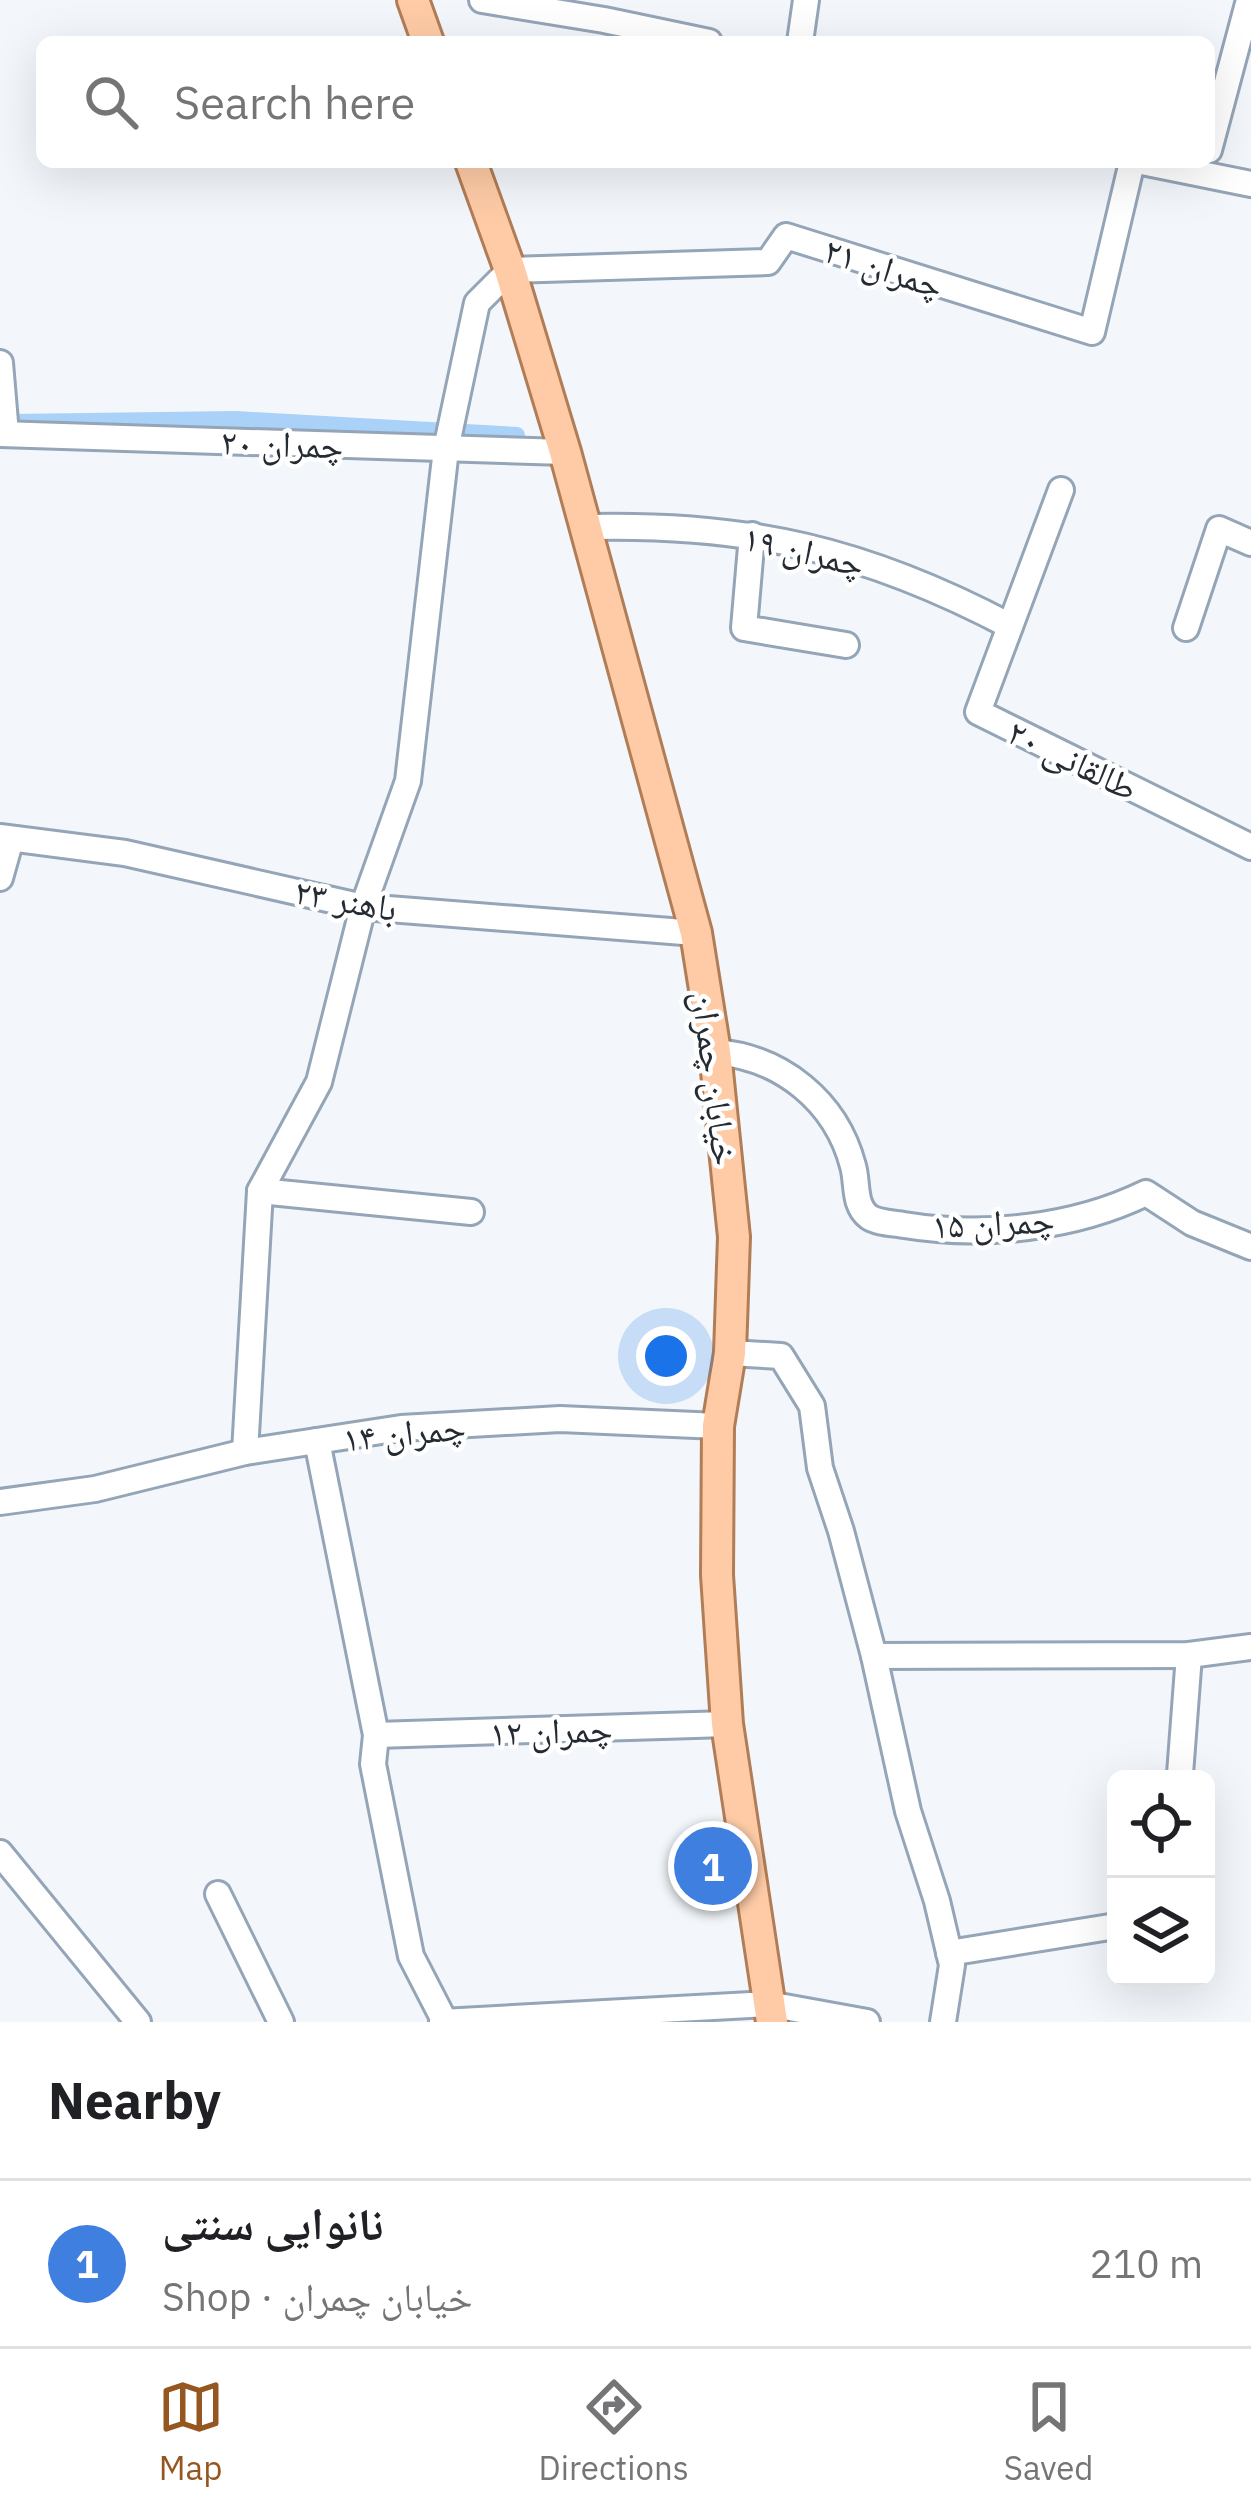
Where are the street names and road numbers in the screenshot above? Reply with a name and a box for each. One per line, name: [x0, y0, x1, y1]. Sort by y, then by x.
street label: چمران ۲۱: [818, 226, 950, 308]
street label: چمران ۲۰: [220, 417, 344, 469]
street label: چمران ۱۹: [739, 513, 869, 587]
street label: طالقانی ۲۰: [1000, 707, 1146, 811]
street label: باهنر ۲۳: [291, 867, 401, 931]
street label: خیابان چمران: [682, 988, 750, 1168]
street label: چمران ۱۵: [930, 1195, 1056, 1249]
street label: چمران ۱۴: [340, 1402, 468, 1462]
street label: چمران ۱۲: [489, 1704, 613, 1756]

